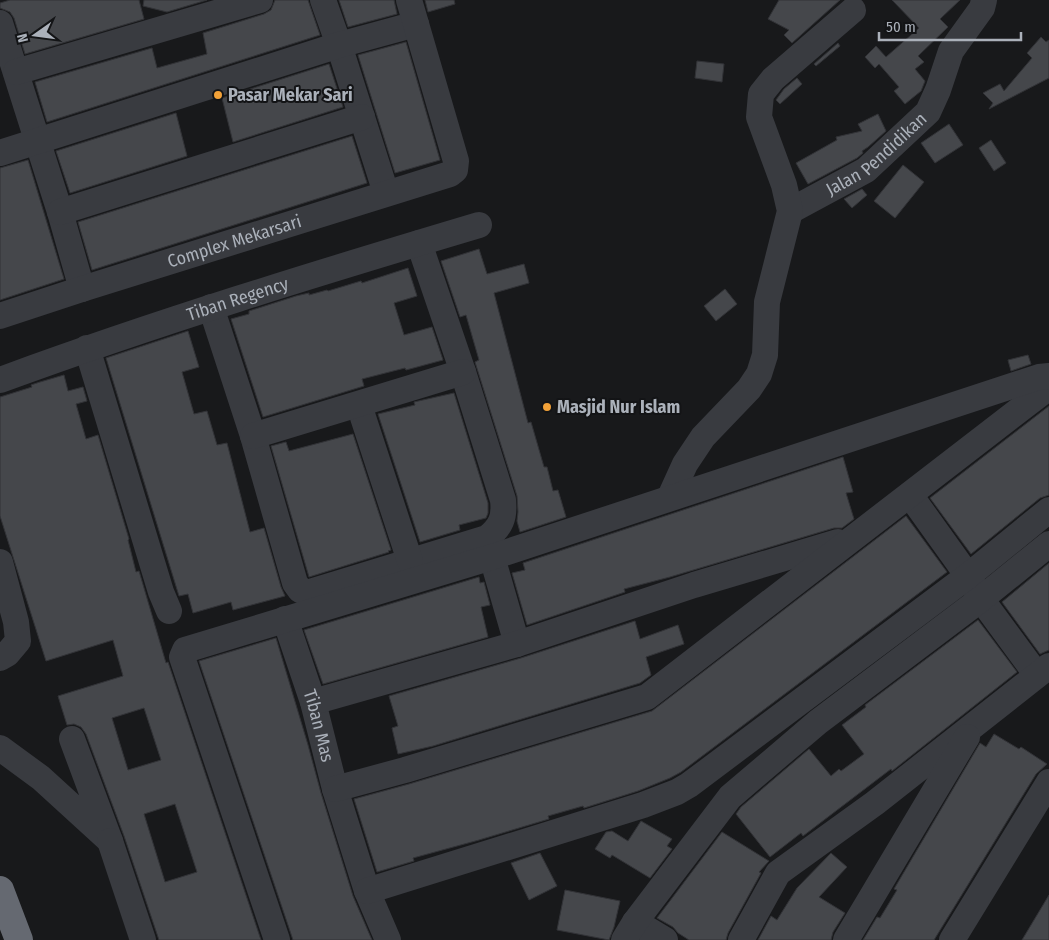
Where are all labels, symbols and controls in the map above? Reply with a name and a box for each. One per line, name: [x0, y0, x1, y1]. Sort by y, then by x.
north arrow: [10, 10, 60, 60]
scale bar: [879, 10, 1022, 42]
text: 50 m: [886, 18, 916, 36]
text: N: [14, 32, 32, 44]
place label: Pasar Mekar Sari: [228, 84, 353, 106]
marker: Pasar Mekar Sari: [212, 89, 224, 101]
street label: Jalan Pendidikan: [822, 108, 931, 200]
street label: Complex Mekarsari: [165, 210, 304, 273]
street label: Tiban Regency: [184, 273, 291, 326]
place label: Masjid Nur Islam: [557, 396, 680, 418]
marker: Masjid Nur Islam: [541, 401, 553, 413]
street label: Tiban Mas: [299, 687, 339, 765]

